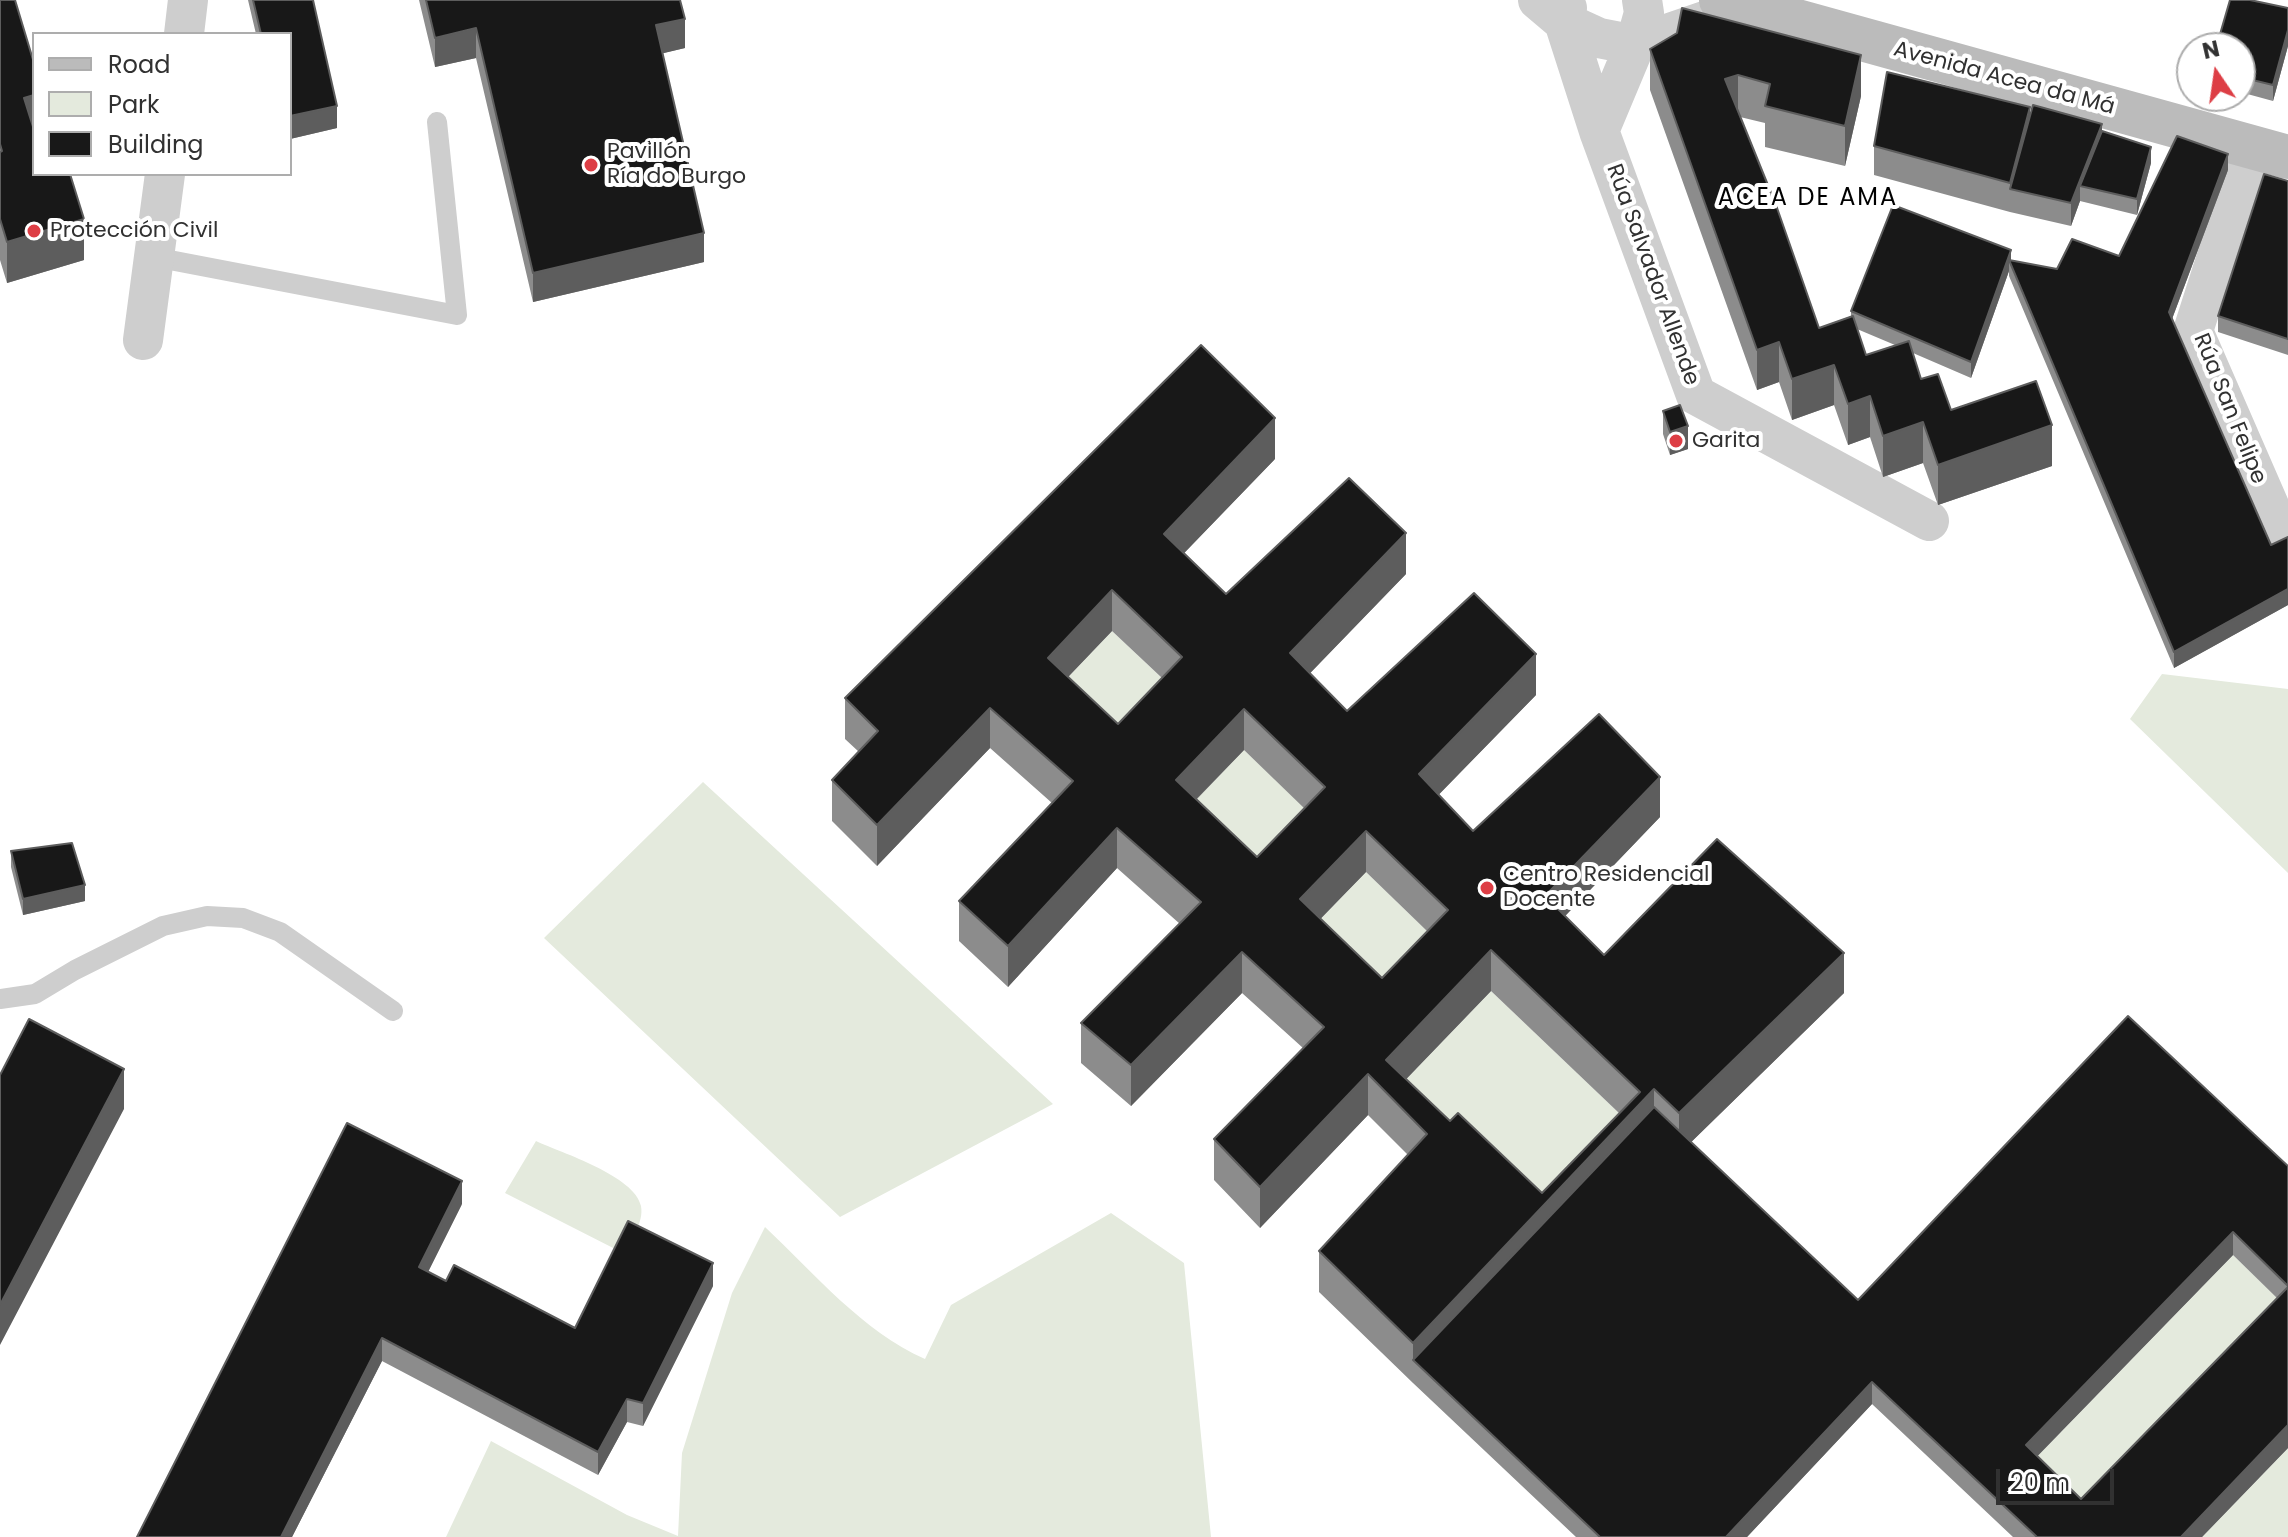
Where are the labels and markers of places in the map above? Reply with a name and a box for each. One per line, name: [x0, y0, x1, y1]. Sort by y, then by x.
place label: Pavillón Ría do Burgo: [607, 139, 746, 190]
marker: Pavillón Ría do Burgo: [582, 156, 600, 174]
place label: Protección Civil: [50, 218, 218, 244]
marker: Protección Civil: [25, 222, 43, 240]
place label: Garita: [1692, 428, 1760, 454]
marker: Garita: [1667, 432, 1685, 450]
place label: Centro Residencial Docente: [1503, 862, 1709, 914]
marker: Centro Residencial Docente: [1478, 879, 1496, 897]

